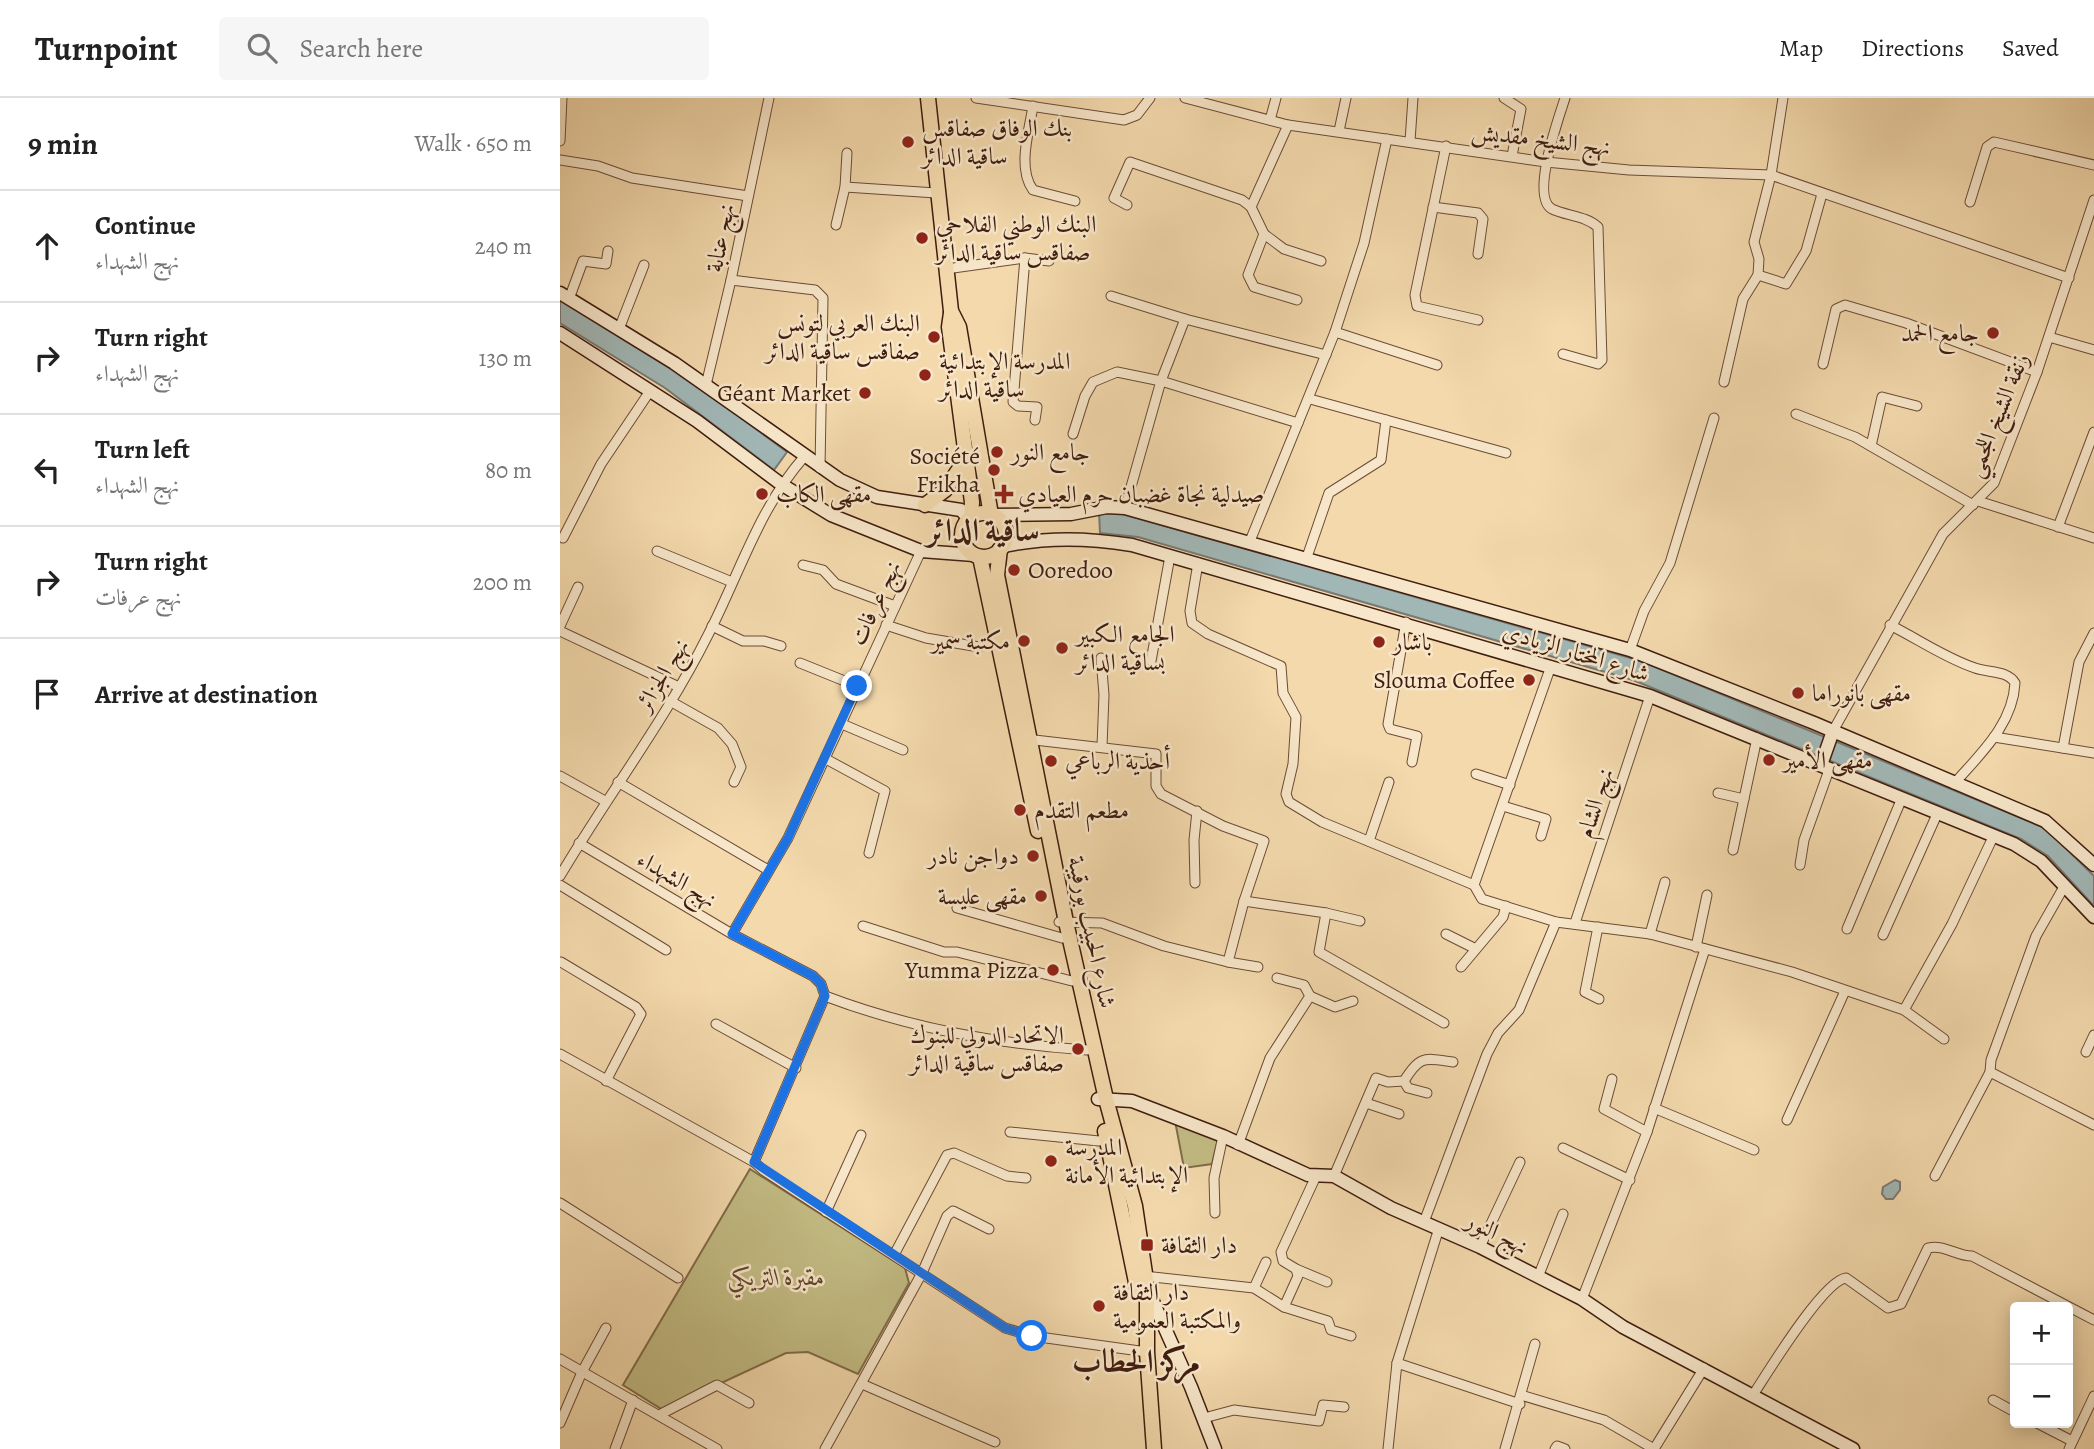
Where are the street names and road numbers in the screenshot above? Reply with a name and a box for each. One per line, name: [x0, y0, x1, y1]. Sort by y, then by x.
street label: نهج الشيخ مقديش: [1469, 115, 1612, 168]
street label: نهج عنابة: [698, 201, 747, 276]
street label: زنقة الشيخ اللجمي: [1958, 348, 2043, 485]
street label: نهج عرفات: [841, 555, 913, 653]
street label: شارع المختار الزيادي: [1497, 614, 1653, 693]
street label: نهج الجزائر: [626, 632, 701, 723]
street label: نهج الشام: [1569, 764, 1626, 844]
street label: نهج الشهداء: [628, 843, 723, 920]
street label: شارع الحبيب بورقيبة: [1056, 853, 1124, 1012]
street label: نهج النور: [1456, 1203, 1534, 1267]

